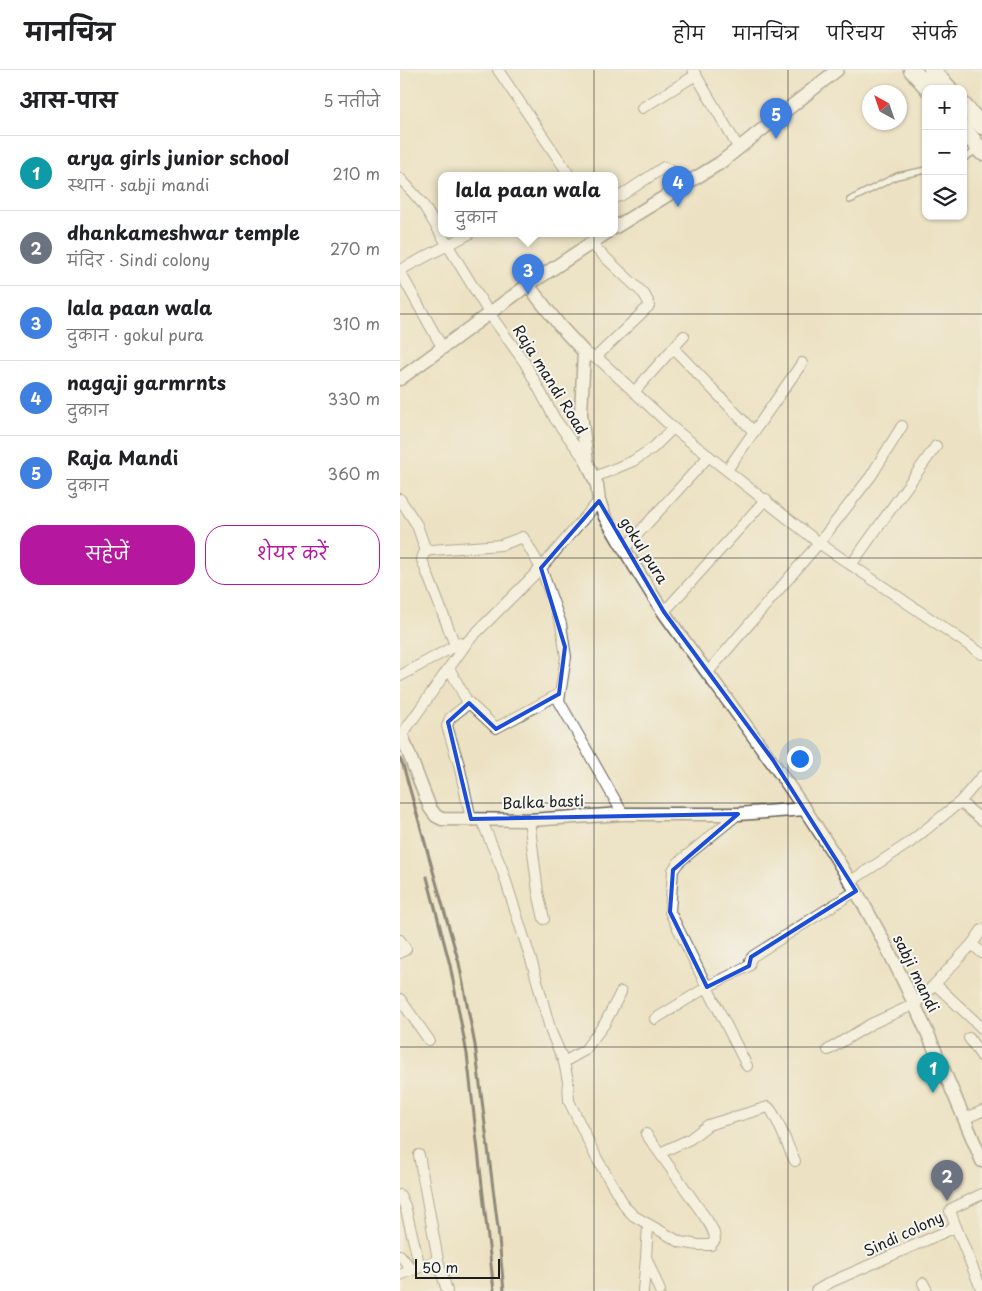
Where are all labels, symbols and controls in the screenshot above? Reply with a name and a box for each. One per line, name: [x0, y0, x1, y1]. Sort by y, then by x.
text: मानचित्र: [25, 13, 114, 49]
text: होम: [673, 19, 705, 46]
text: मानचित्र: [733, 19, 799, 46]
text: परिचय: [827, 19, 884, 46]
text: संपर्क: [912, 19, 957, 46]
text: आस-पास: [20, 83, 117, 115]
north arrow: [862, 85, 907, 130]
map controls: [922, 85, 967, 220]
button: +: [922, 85, 967, 130]
text: 5 नतीजे: [323, 88, 380, 112]
pin: 5: [760, 98, 792, 139]
button: −: [922, 130, 967, 175]
text: arya girls junior school: [67, 143, 289, 171]
text: 1: [32, 161, 40, 185]
text: 210 m: [332, 161, 380, 185]
pin: 4: [662, 166, 694, 207]
text: स्थान · sabji mandi: [67, 172, 209, 196]
popup: [438, 172, 618, 237]
text: lala paan wala: [455, 175, 601, 203]
button: layers: [922, 175, 967, 220]
text: दुकान: [455, 204, 497, 228]
text: dhankameshwar temple: [67, 218, 300, 246]
text: 2: [30, 236, 42, 260]
text: 270 m: [330, 236, 380, 260]
text: मंदिर · Sindi colony: [67, 247, 210, 271]
pin: 3: [512, 254, 544, 295]
text: lala paan wala: [67, 293, 212, 321]
text: 3: [31, 311, 41, 335]
text: 310 m: [332, 311, 380, 335]
street label: Raja mandi Road: [508, 320, 594, 438]
text: दुकान · gokul pura: [67, 322, 204, 346]
text: nagaji garmrnts: [67, 368, 226, 396]
text: 4: [31, 386, 41, 410]
text: 330 m: [327, 386, 380, 410]
text: दुकान: [67, 397, 109, 421]
text: Raja Mandi: [67, 443, 178, 471]
text: 5: [31, 461, 41, 485]
text: 360 m: [328, 461, 380, 485]
text: दुकान: [67, 472, 109, 496]
street label: gokul pura: [615, 512, 675, 589]
button: सहेजें: [20, 525, 195, 585]
button: शेयर करें: [205, 525, 380, 585]
your location: [787, 746, 813, 772]
street label: Balka basti: [502, 788, 584, 814]
street label: sabji mandi: [888, 930, 946, 1016]
pin: 1: [917, 1052, 949, 1093]
pin: 2: [931, 1160, 963, 1201]
street label: Sindi colony: [859, 1205, 947, 1261]
scale bar: [415, 1256, 500, 1279]
text: 50 m: [422, 1257, 458, 1278]

